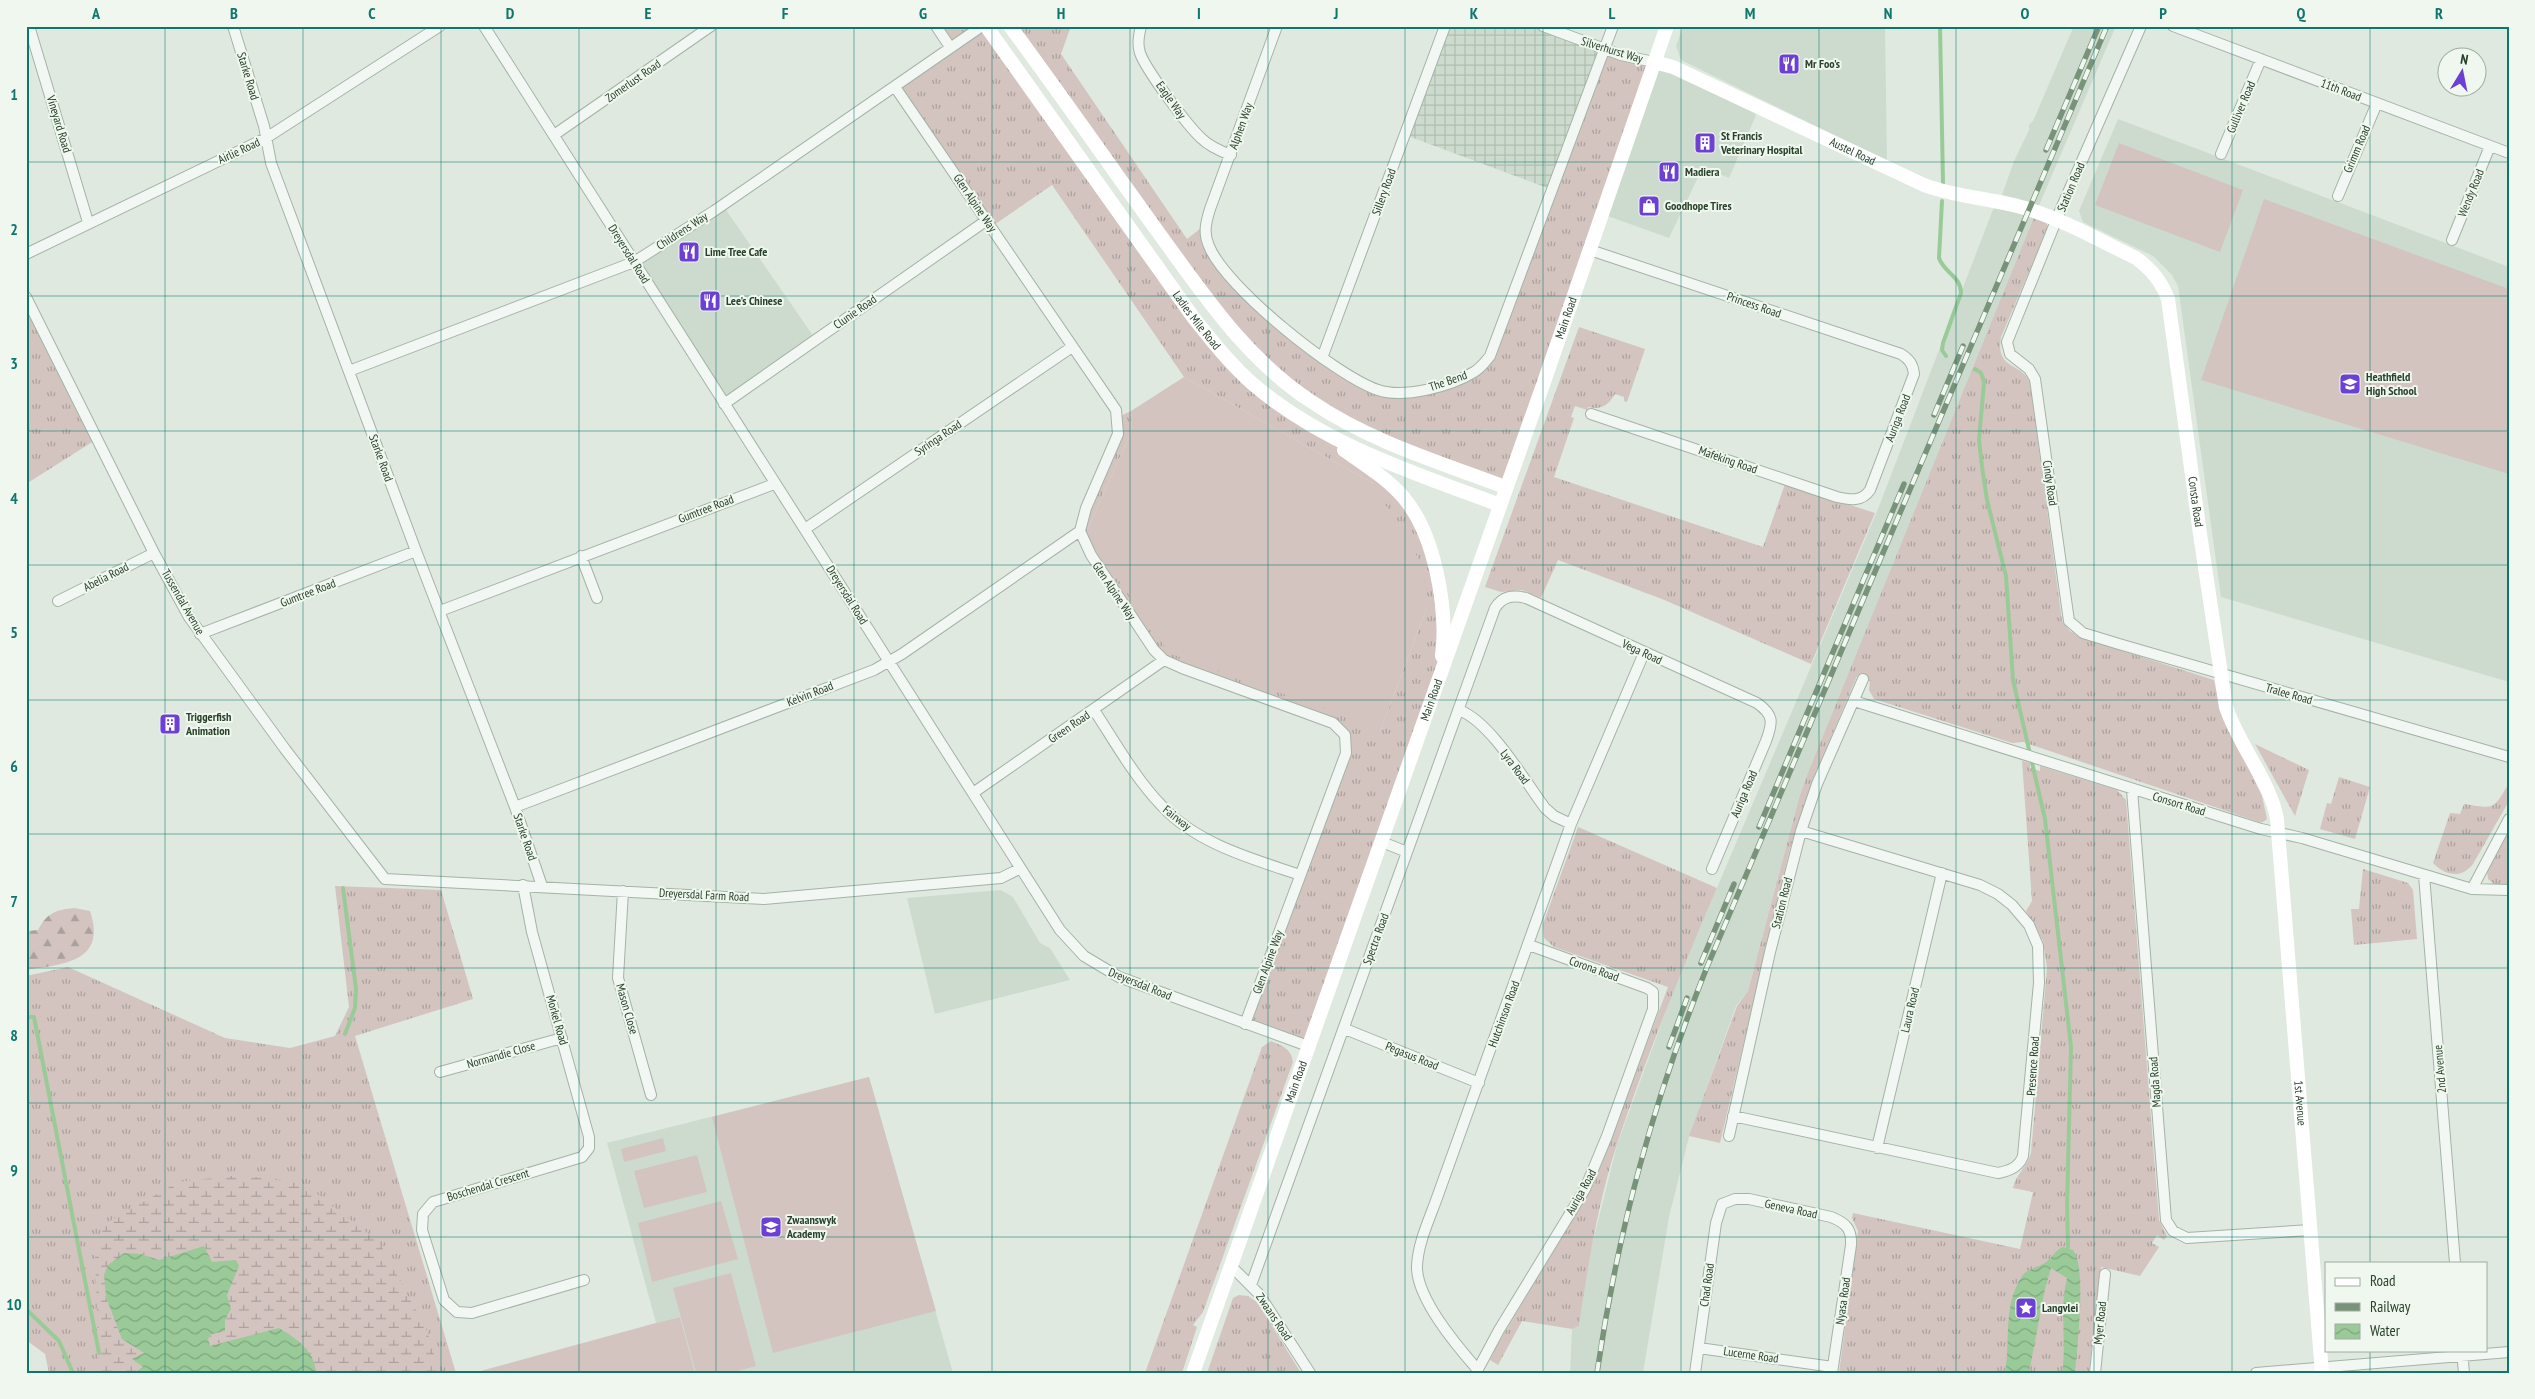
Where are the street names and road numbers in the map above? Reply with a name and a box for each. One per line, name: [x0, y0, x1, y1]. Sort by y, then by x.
street label: Silverhurst Way: [1579, 33, 1645, 66]
street label: Starke Road: [234, 50, 263, 101]
street label: Zomerlust Road: [602, 56, 663, 105]
street label: 11th Road: [2319, 75, 2364, 104]
street label: Eagle Way: [1153, 78, 1190, 122]
street label: Gulliver Road: [2223, 78, 2258, 135]
street label: Vineyard Road: [43, 92, 75, 154]
street label: Alphen Way: [1225, 100, 1256, 151]
street label: Grimm Road: [2340, 123, 2373, 175]
street label: Airlie Road: [215, 134, 262, 167]
street label: Austel Road: [1827, 134, 1878, 168]
street label: Station Road: [2053, 160, 2088, 214]
street label: Sillery Road: [1368, 166, 1399, 217]
street label: Wendy Road: [2454, 167, 2487, 219]
street label: Glen Alpine Way: [950, 171, 1001, 235]
street label: Childrens Way: [653, 208, 711, 253]
street label: Dreyersdal Road: [605, 221, 654, 286]
street label: Ladies Mile Road: [1170, 288, 1224, 353]
street label: Princess Road: [1725, 288, 1783, 321]
street label: Clunie Road: [830, 291, 879, 332]
street label: Main Road: [1551, 295, 1580, 341]
street label: The Bend: [1427, 367, 1469, 394]
street label: Auriga Road: [1882, 392, 1913, 444]
street label: Syringa Road: [911, 416, 964, 459]
street label: Starke Road: [366, 432, 397, 483]
street label: Mafeking Road: [1697, 442, 1760, 477]
street label: Cindy Road: [2040, 459, 2061, 507]
street label: Consta Road: [2185, 475, 2207, 528]
street label: Gumtree Road: [676, 491, 736, 526]
street label: Abelia Road: [81, 559, 131, 594]
street label: Glen Alpine Way: [1089, 559, 1140, 623]
street label: Dreyersdal Road: [823, 562, 872, 627]
street label: Tussendal Avenue: [159, 566, 208, 637]
street label: Gumtree Road: [278, 575, 338, 610]
street label: Vega Road: [1619, 635, 1665, 667]
street label: Main Road: [1417, 677, 1445, 723]
street label: Kelvin Road: [784, 678, 835, 709]
street label: Tralee Road: [2264, 680, 2314, 707]
street label: Green Road: [1045, 707, 1093, 746]
street label: Lyra Road: [1497, 746, 1533, 787]
street label: Auriga Road: [1727, 768, 1760, 820]
street label: Consort Road: [2151, 788, 2208, 819]
street label: Fairway: [1160, 802, 1195, 834]
street label: Starke Road: [510, 811, 541, 862]
street label: Station Road: [1768, 876, 1795, 930]
street label: Dreyersdal Farm Road: [659, 885, 750, 904]
street label: Spectra Road: [1359, 911, 1392, 967]
street label: Glen Alpine Way: [1249, 927, 1286, 996]
street label: Corona Road: [1567, 953, 1621, 984]
street label: Dreyersdal Road: [1106, 964, 1174, 1003]
street label: Hutchinson Road: [1485, 978, 1523, 1049]
street label: Mason Close: [613, 982, 642, 1036]
street label: Laura Road: [1897, 986, 1922, 1034]
street label: Morkel Road: [543, 993, 572, 1047]
street label: Presence Road: [2023, 1036, 2042, 1096]
street label: Normandie Close: [465, 1038, 537, 1071]
street label: Pegasus Road: [1383, 1038, 1441, 1073]
street label: 2nd Avenue: [2430, 1044, 2449, 1094]
street label: Magda Road: [2145, 1056, 2164, 1108]
street label: Main Road: [1281, 1059, 1310, 1105]
street label: 1st Avenue: [2291, 1080, 2310, 1126]
street label: Boschendal Crescent: [445, 1165, 531, 1204]
street label: Auriga Road: [1562, 1166, 1599, 1217]
street label: Geneva Road: [1763, 1196, 1819, 1221]
street label: Chad Road: [1696, 1262, 1717, 1308]
street label: Nyasa Road: [1832, 1276, 1853, 1326]
street label: Zwaans Road: [1253, 1290, 1296, 1343]
street label: Myer Road: [2090, 1301, 2109, 1345]
street label: Lucerne Road: [1723, 1343, 1780, 1366]

